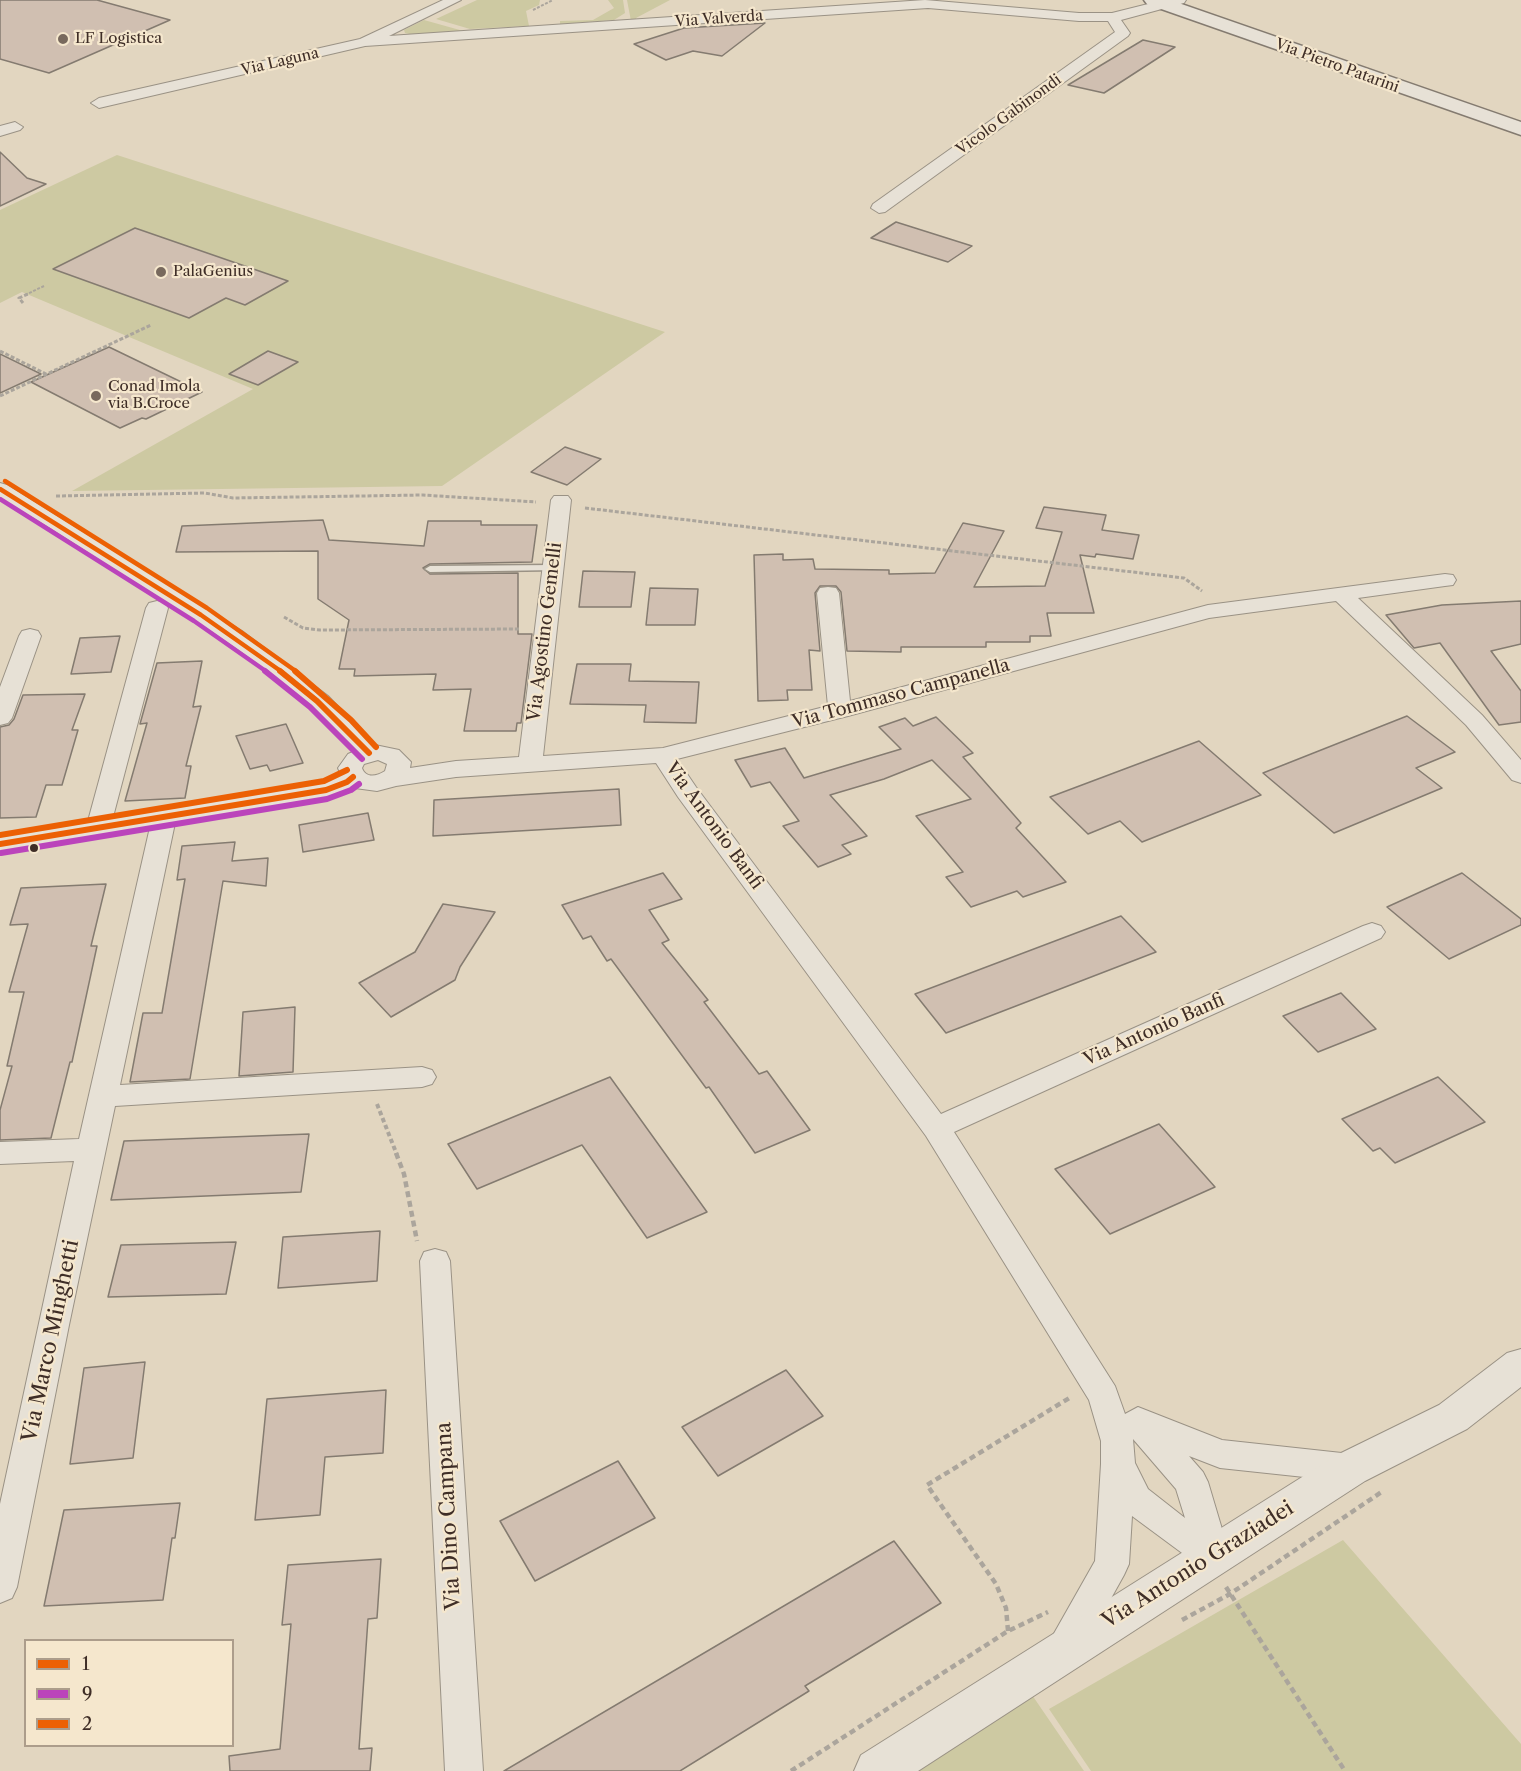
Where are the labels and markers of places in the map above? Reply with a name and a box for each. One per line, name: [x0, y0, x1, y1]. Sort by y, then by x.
place label: LF Logistica: [75, 30, 162, 48]
marker: LF Logistica: [56, 32, 70, 46]
place label: PalaGenius: [173, 263, 253, 281]
marker: PalaGenius: [154, 265, 168, 279]
place label: Conad Imola via B.Croce: [108, 378, 200, 413]
marker: Conad Imola via B.Croce: [89, 389, 103, 403]
unlabelled marker: [28, 842, 40, 854]

